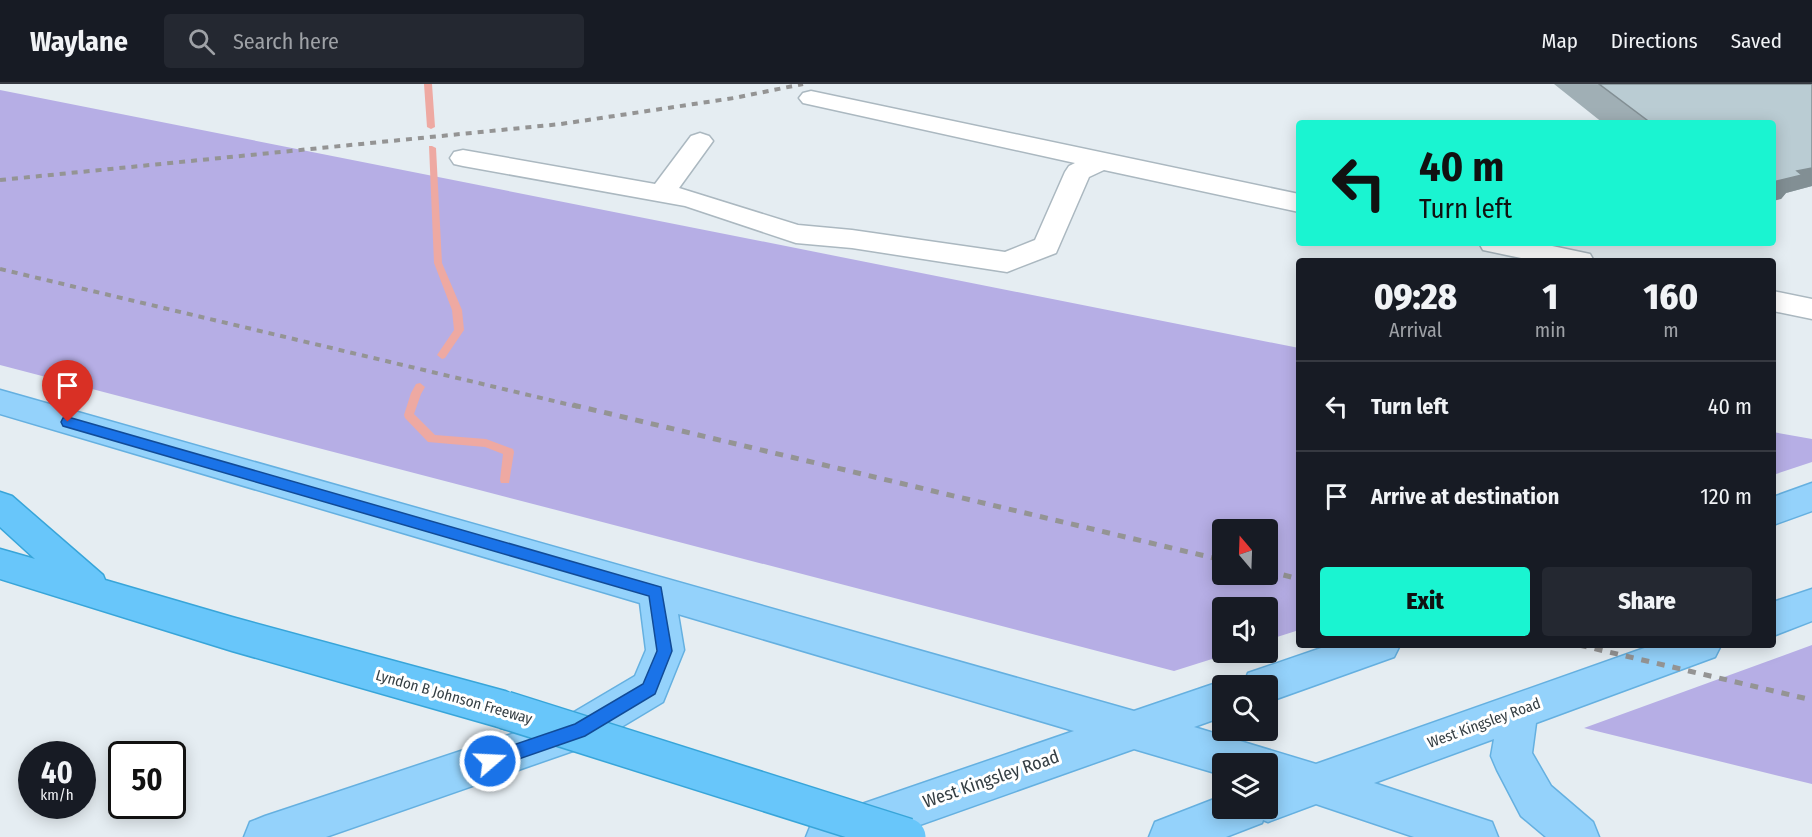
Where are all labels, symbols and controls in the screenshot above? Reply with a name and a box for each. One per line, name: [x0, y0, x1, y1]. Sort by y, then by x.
search box: [164, 14, 584, 68]
text: Waylane: [30, 25, 128, 58]
icon: search: [185, 25, 218, 58]
text: Search here: [233, 28, 339, 55]
text: Map: [1541, 28, 1578, 54]
text: Directions: [1611, 28, 1698, 54]
text: Saved: [1731, 28, 1782, 54]
text: 40 m: [1419, 142, 1504, 192]
icon: left: [1320, 144, 1398, 222]
text: Turn left: [1419, 193, 1512, 225]
text: 09:28: [1374, 275, 1457, 319]
text: 1: [1543, 275, 1558, 319]
text: 160: [1644, 275, 1698, 319]
text: Arrival: [1389, 318, 1442, 342]
text: min: [1535, 318, 1566, 342]
text: m: [1663, 318, 1679, 342]
pin: [42, 360, 93, 422]
icon: arrive: [51, 369, 84, 402]
icon: left: [1320, 390, 1353, 423]
text: Turn left: [1371, 393, 1449, 420]
text: 40 m: [1708, 393, 1752, 420]
icon: arrive: [1320, 480, 1353, 513]
text: Arrive at destination: [1371, 483, 1559, 510]
text: 120 m: [1700, 483, 1752, 510]
north arrow: [1212, 519, 1278, 585]
map controls: [1212, 519, 1278, 819]
button: Exit: [1320, 567, 1530, 636]
button: Share: [1542, 567, 1752, 636]
button: sound: [1212, 597, 1278, 663]
street label: Lyndon B Johnson Freeway: [374, 666, 535, 728]
button: search: [1212, 675, 1278, 741]
street label: West Kingsley Road: [1425, 694, 1543, 752]
position arrow: [458, 729, 522, 793]
speed limit sign: 50: [108, 741, 186, 819]
street label: West Kingsley Road: [920, 745, 1062, 813]
button: layers: [1212, 753, 1278, 819]
text: 40: [41, 755, 73, 791]
text: km/h: [40, 786, 74, 804]

